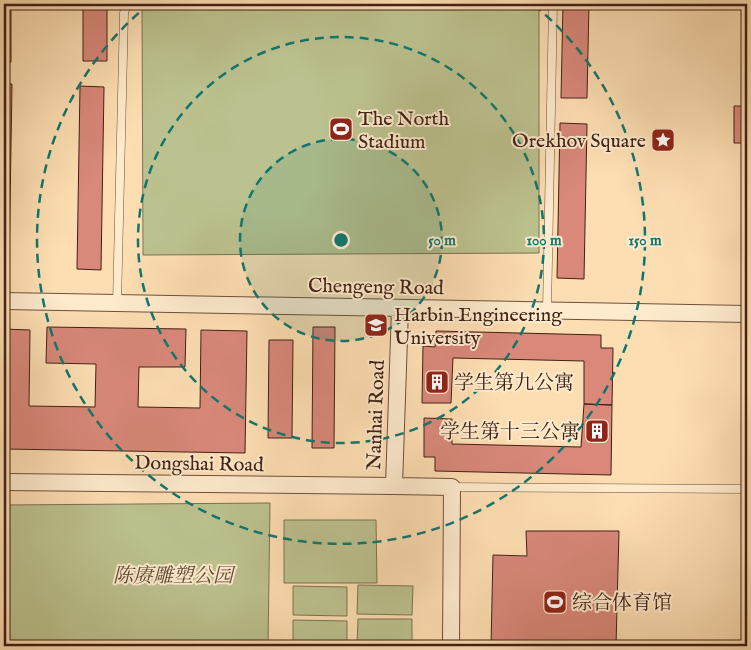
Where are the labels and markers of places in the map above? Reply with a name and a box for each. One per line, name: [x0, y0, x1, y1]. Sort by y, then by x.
place label: The North Stadium: [358, 107, 449, 155]
sports icon: The North Stadium: [328, 116, 354, 142]
place icon: Orekhov Square: [650, 127, 676, 153]
place label: Orekhov Square: [512, 129, 646, 154]
centre of rings: [332, 231, 350, 249]
place label: Harbin Engineering University: [394, 303, 563, 351]
school or university icon: Harbin Engineering University: [363, 312, 389, 338]
building icon: 学生第九公寓: [424, 369, 450, 395]
place label: 学生第九公寓: [454, 371, 574, 396]
building icon: 学生第十三公寓: [584, 418, 610, 444]
place label: 学生第十三公寓: [440, 420, 580, 445]
sports icon: 综合体育馆: [542, 589, 568, 615]
place label: 综合体育馆: [572, 591, 672, 616]

